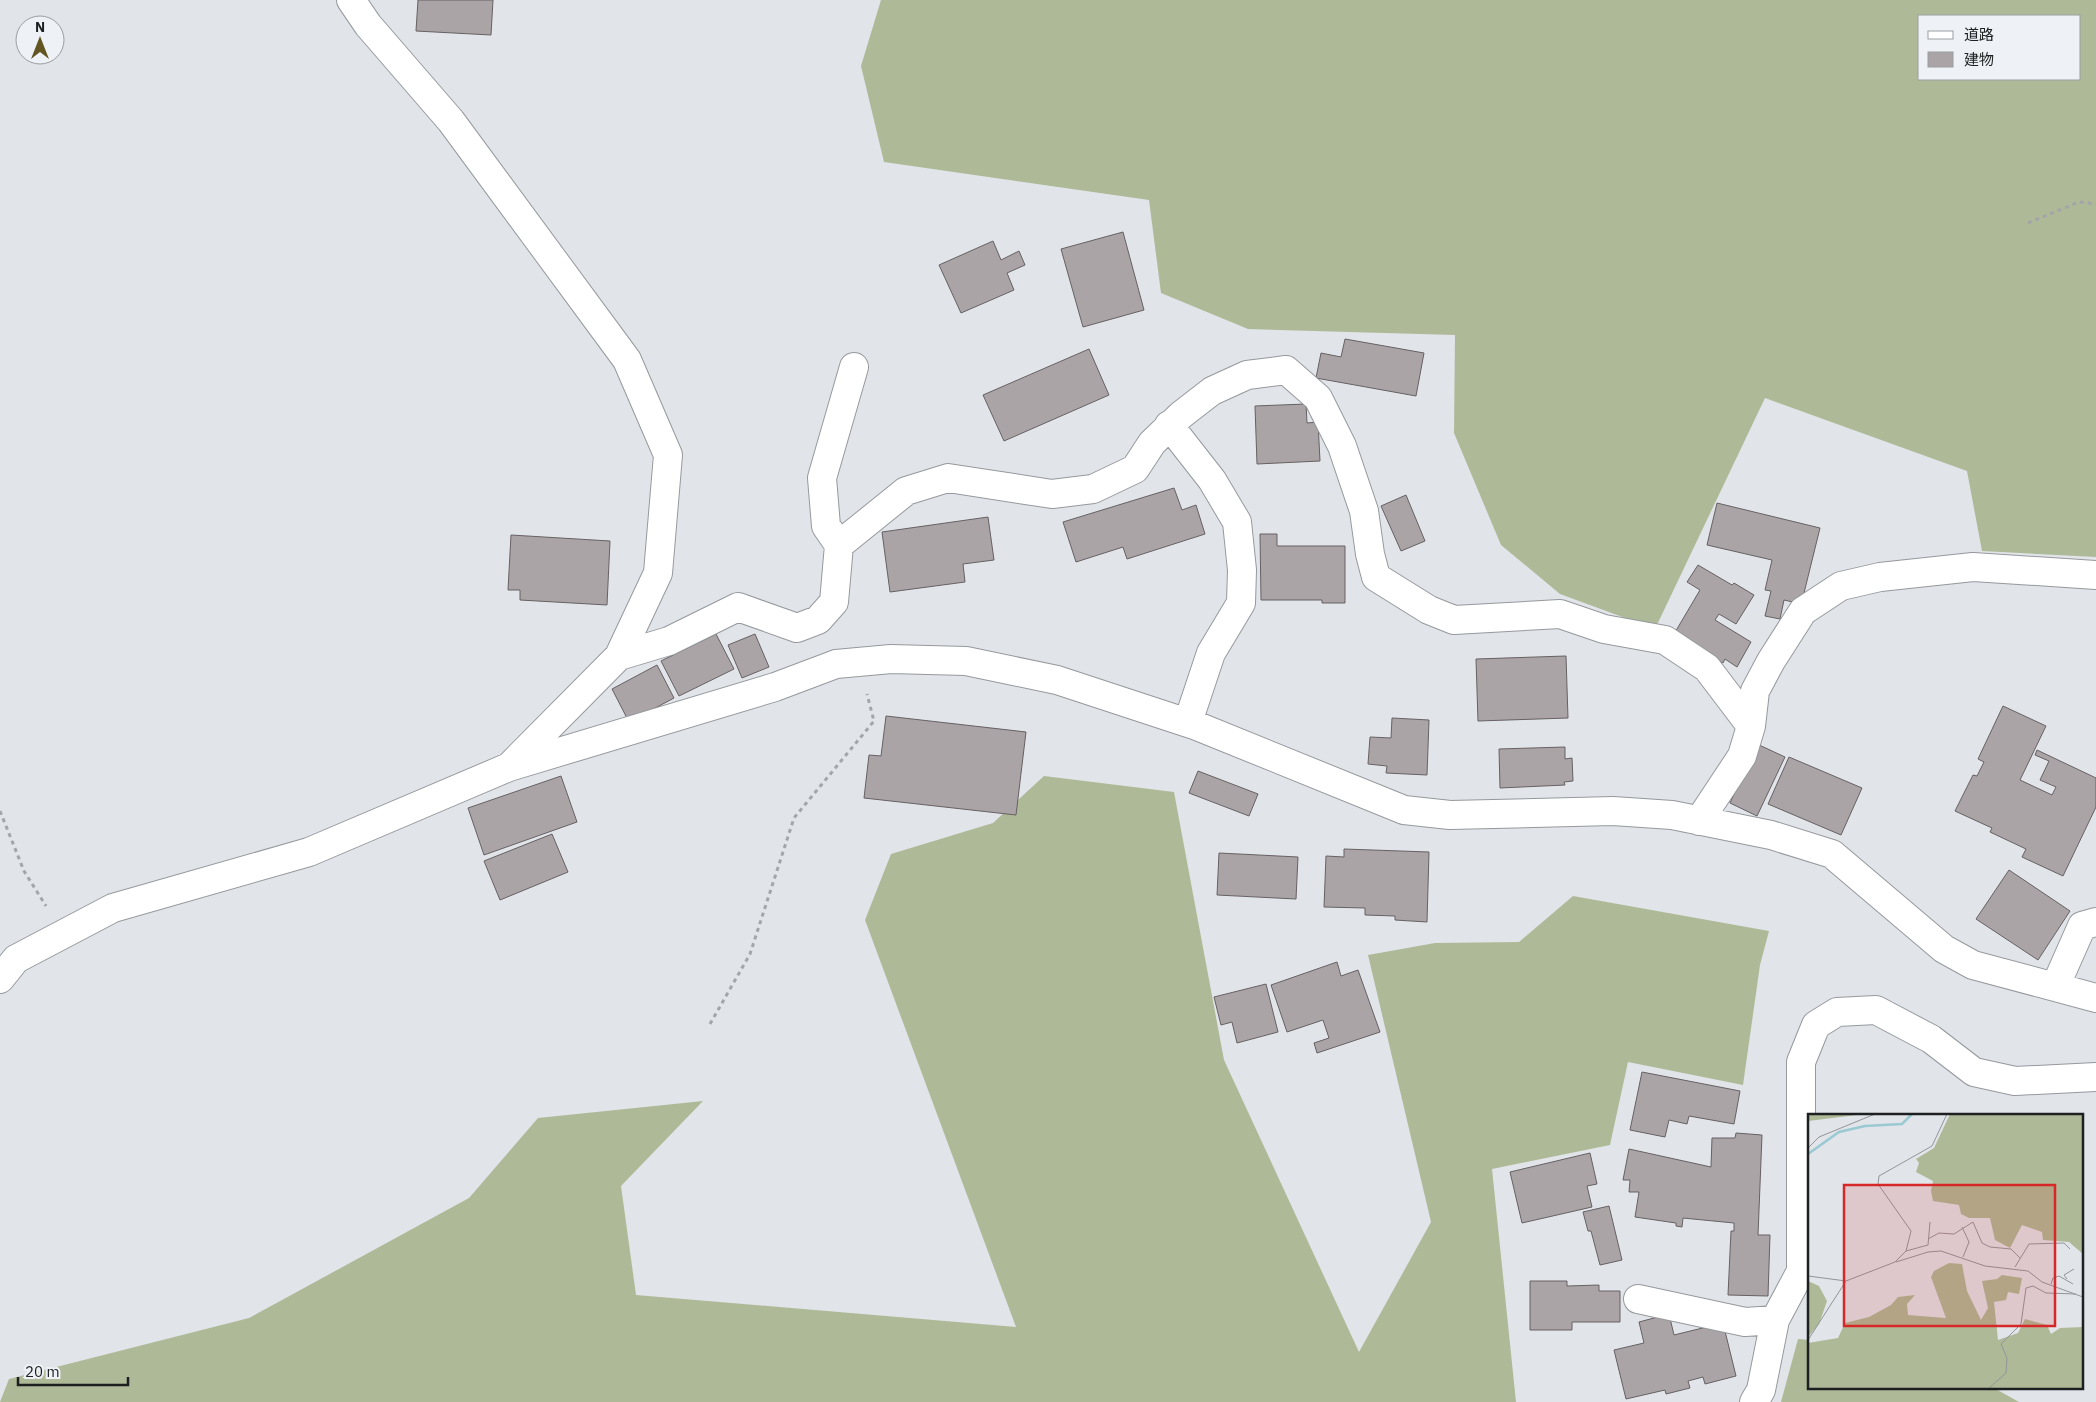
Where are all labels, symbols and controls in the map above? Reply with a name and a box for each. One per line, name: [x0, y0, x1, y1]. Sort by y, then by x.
north arrow: [15, 15, 65, 65]
legend: [1918, 15, 2081, 80]
text: N: [35, 18, 45, 36]
text: 道路: [1964, 25, 1994, 44]
text: 建物: [1964, 50, 1994, 69]
inset map: [1808, 1114, 2084, 1390]
scale bar: [18, 1354, 128, 1386]
text: 20 m: [25, 1362, 60, 1381]

